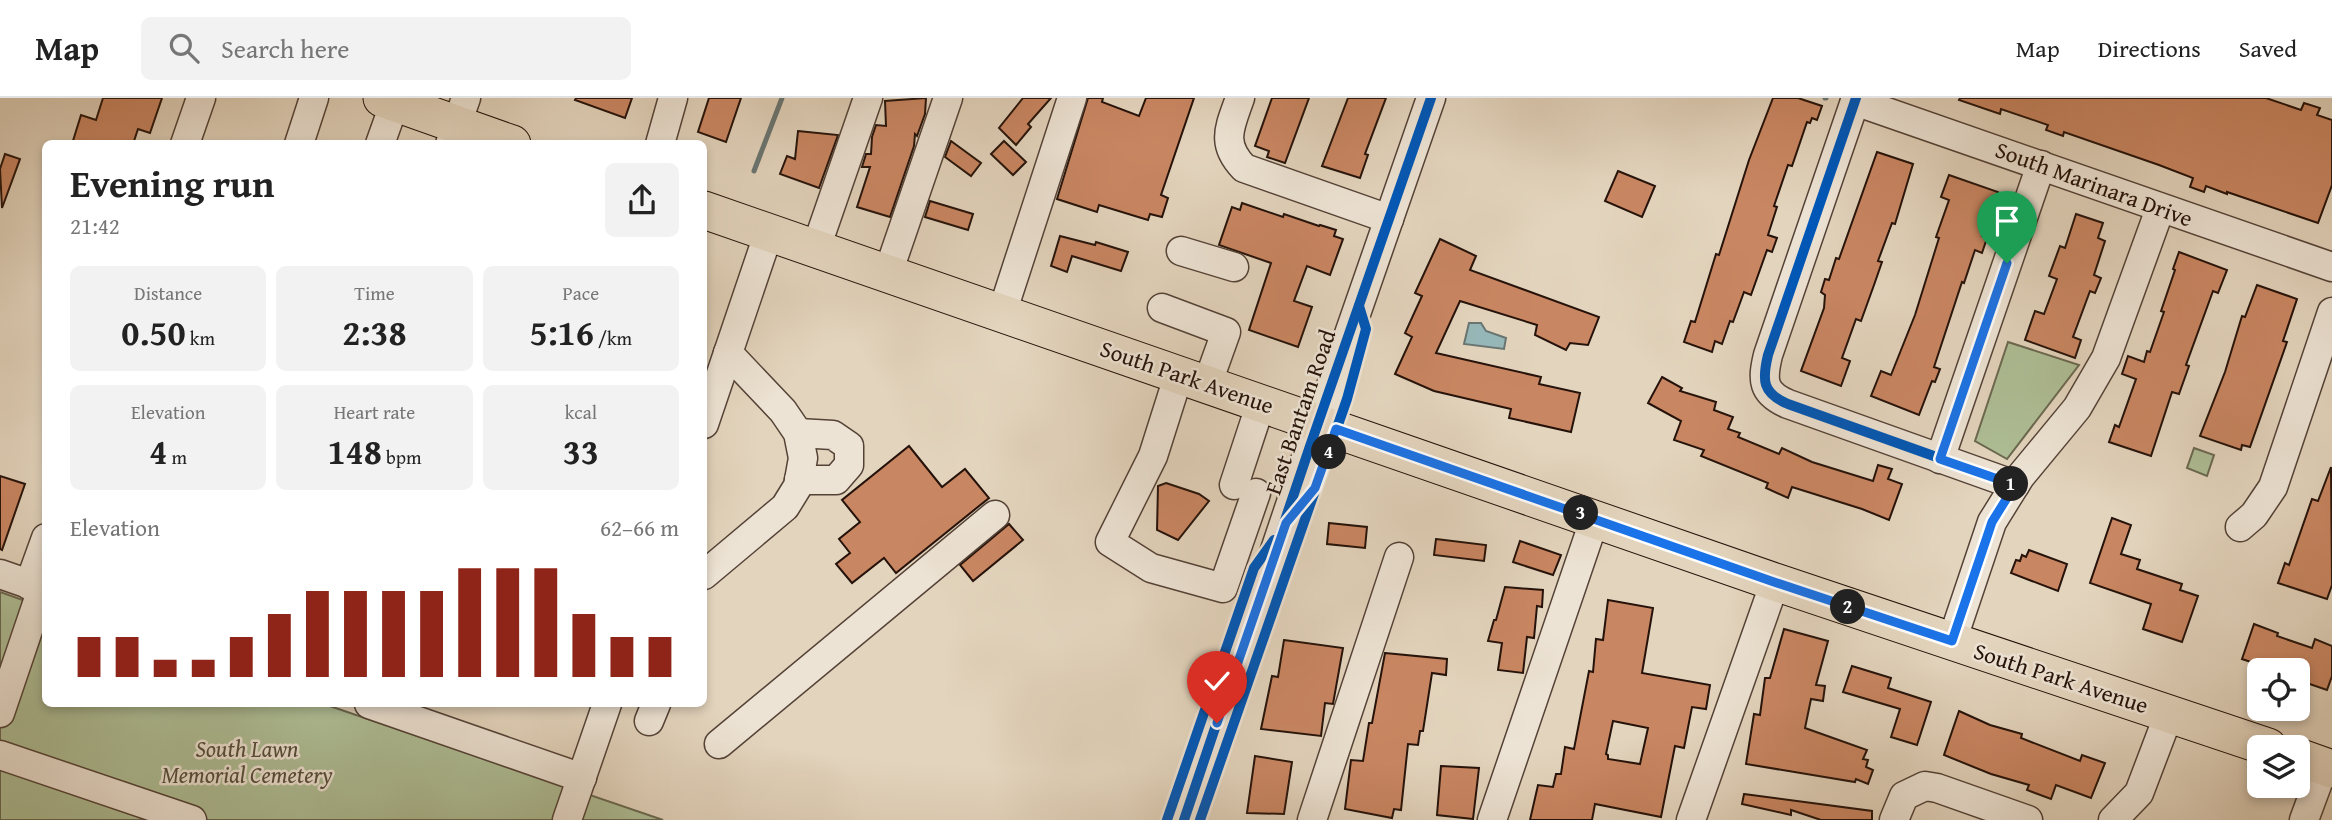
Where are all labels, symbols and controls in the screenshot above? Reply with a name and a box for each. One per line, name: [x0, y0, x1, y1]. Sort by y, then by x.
search box: [141, 17, 631, 80]
text: Map: [35, 24, 99, 72]
icon: search: [165, 29, 203, 67]
text: Search here: [221, 29, 349, 68]
text: Map: [2016, 31, 2060, 66]
text: Directions: [2098, 31, 2201, 66]
text: Saved: [2239, 31, 2297, 66]
street label: South Marinara Drive: [1991, 132, 2197, 235]
text: Evening run: [70, 155, 274, 211]
button: share: [605, 163, 679, 237]
pin: [1977, 191, 2037, 263]
icon: arrive: [1988, 202, 2026, 240]
text: 21:42: [70, 209, 120, 242]
text: Distance: [134, 279, 202, 307]
text: Time: [354, 279, 395, 307]
text: Pace: [563, 279, 599, 307]
text: 0.50: [121, 307, 186, 358]
text: 2:38: [342, 307, 407, 358]
text: 5:16: [530, 307, 594, 358]
text: km: [186, 324, 215, 352]
text: /km: [594, 324, 632, 352]
street label: East Bantam Road: [1256, 324, 1343, 499]
street label: South Park Avenue: [1096, 331, 1278, 422]
text: Elevation: [131, 398, 205, 426]
text: Heart rate: [334, 398, 415, 426]
text: kcal: [565, 398, 597, 426]
text: 4: [149, 426, 167, 477]
text: 148: [327, 426, 382, 477]
text: 33: [563, 426, 599, 477]
pin: 4: [1312, 434, 1346, 470]
text: 4: [1324, 437, 1333, 465]
text: m: [167, 443, 187, 471]
text: bpm: [382, 443, 422, 471]
pin: 1: [1994, 466, 2028, 502]
text: 1: [2006, 469, 2015, 497]
pin: 3: [1564, 496, 1598, 530]
text: 3: [1576, 498, 1585, 526]
text: Elevation: [70, 511, 160, 544]
text: 62–66 m: [600, 511, 679, 544]
pin: 2: [1830, 589, 1866, 624]
text: 2: [1843, 592, 1852, 620]
street label: South Park Avenue: [1970, 634, 2153, 721]
pin: [1187, 651, 1247, 723]
map controls: [2247, 658, 2310, 798]
button: locate: [2247, 658, 2310, 721]
icon: check: [1198, 662, 1236, 700]
park label: South Lawn Memorial Cemetery: [161, 732, 333, 791]
button: layers: [2247, 735, 2310, 798]

